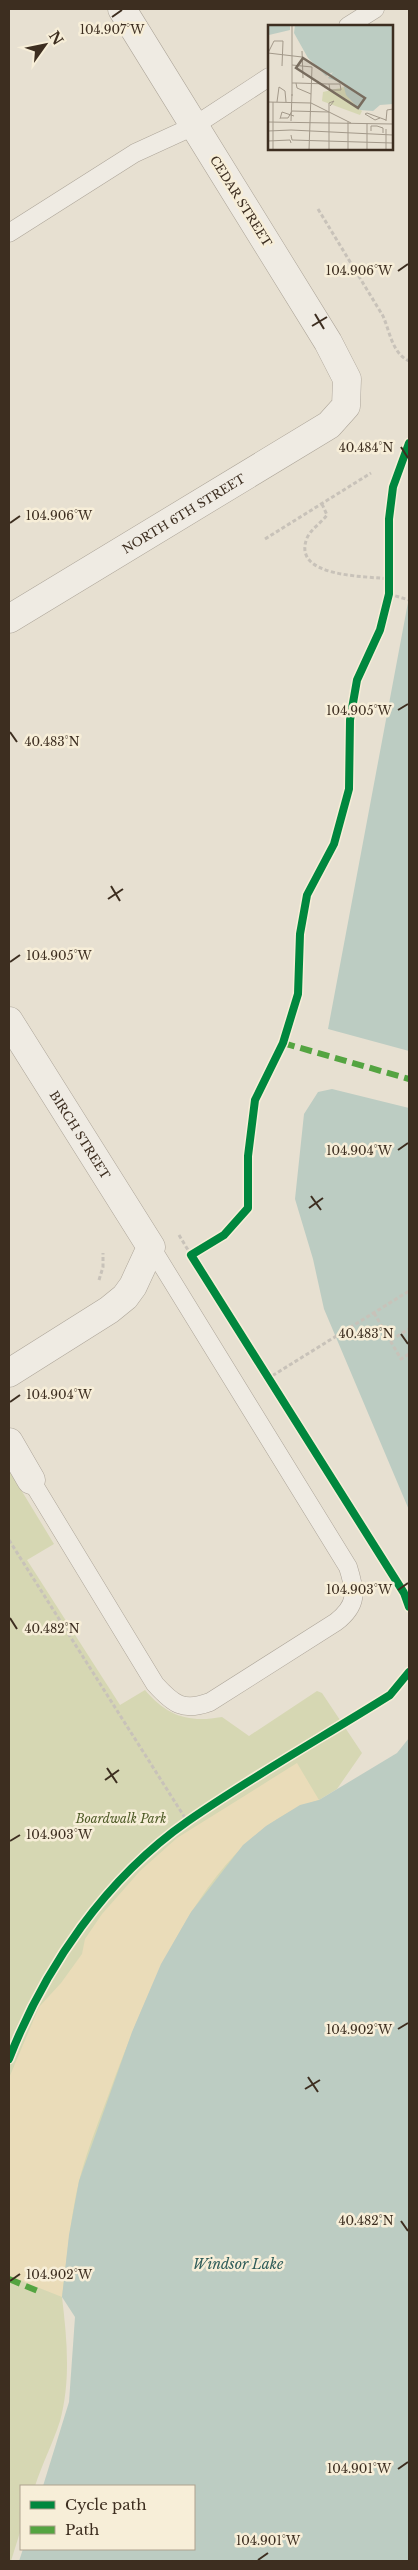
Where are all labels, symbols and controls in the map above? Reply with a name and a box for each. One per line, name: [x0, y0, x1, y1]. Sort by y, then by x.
north arrow: [20, 20, 70, 70]
text: 104.907°W: [80, 22, 145, 37]
inset map: [268, 25, 393, 150]
text: N: [45, 27, 67, 48]
street label: CEDAR STREET: [207, 153, 275, 249]
text: 104.906°W: [326, 263, 393, 278]
text: 40.484°N: [339, 440, 393, 455]
street label: NORTH 6TH STREET: [119, 470, 248, 556]
text: 104.906°W: [26, 508, 93, 523]
text: 104.905°W: [326, 703, 393, 718]
text: 40.483°N: [24, 734, 80, 749]
text: 104.905°W: [26, 948, 93, 963]
street label: BIRCH STREET: [47, 1088, 114, 1182]
text: 104.904°W: [326, 1143, 393, 1158]
text: 40.483°N: [338, 1326, 394, 1341]
text: 104.904°W: [26, 1387, 93, 1402]
text: 104.903°W: [326, 1582, 393, 1597]
text: 40.482°N: [24, 1621, 80, 1636]
park label: Boardwalk Park: [75, 1811, 166, 1826]
text: 104.903°W: [26, 1827, 93, 1842]
text: 104.902°W: [326, 2022, 393, 2037]
text: 40.482°N: [338, 2213, 394, 2228]
water label: Windsor Lake: [193, 2255, 284, 2273]
text: 104.902°W: [26, 2267, 93, 2282]
text: 104.901°W: [327, 2461, 392, 2476]
legend: [20, 2485, 195, 2550]
text: Cycle path: [65, 2495, 147, 2514]
text: Path: [65, 2520, 99, 2539]
text: 104.901°W: [236, 2533, 301, 2548]

